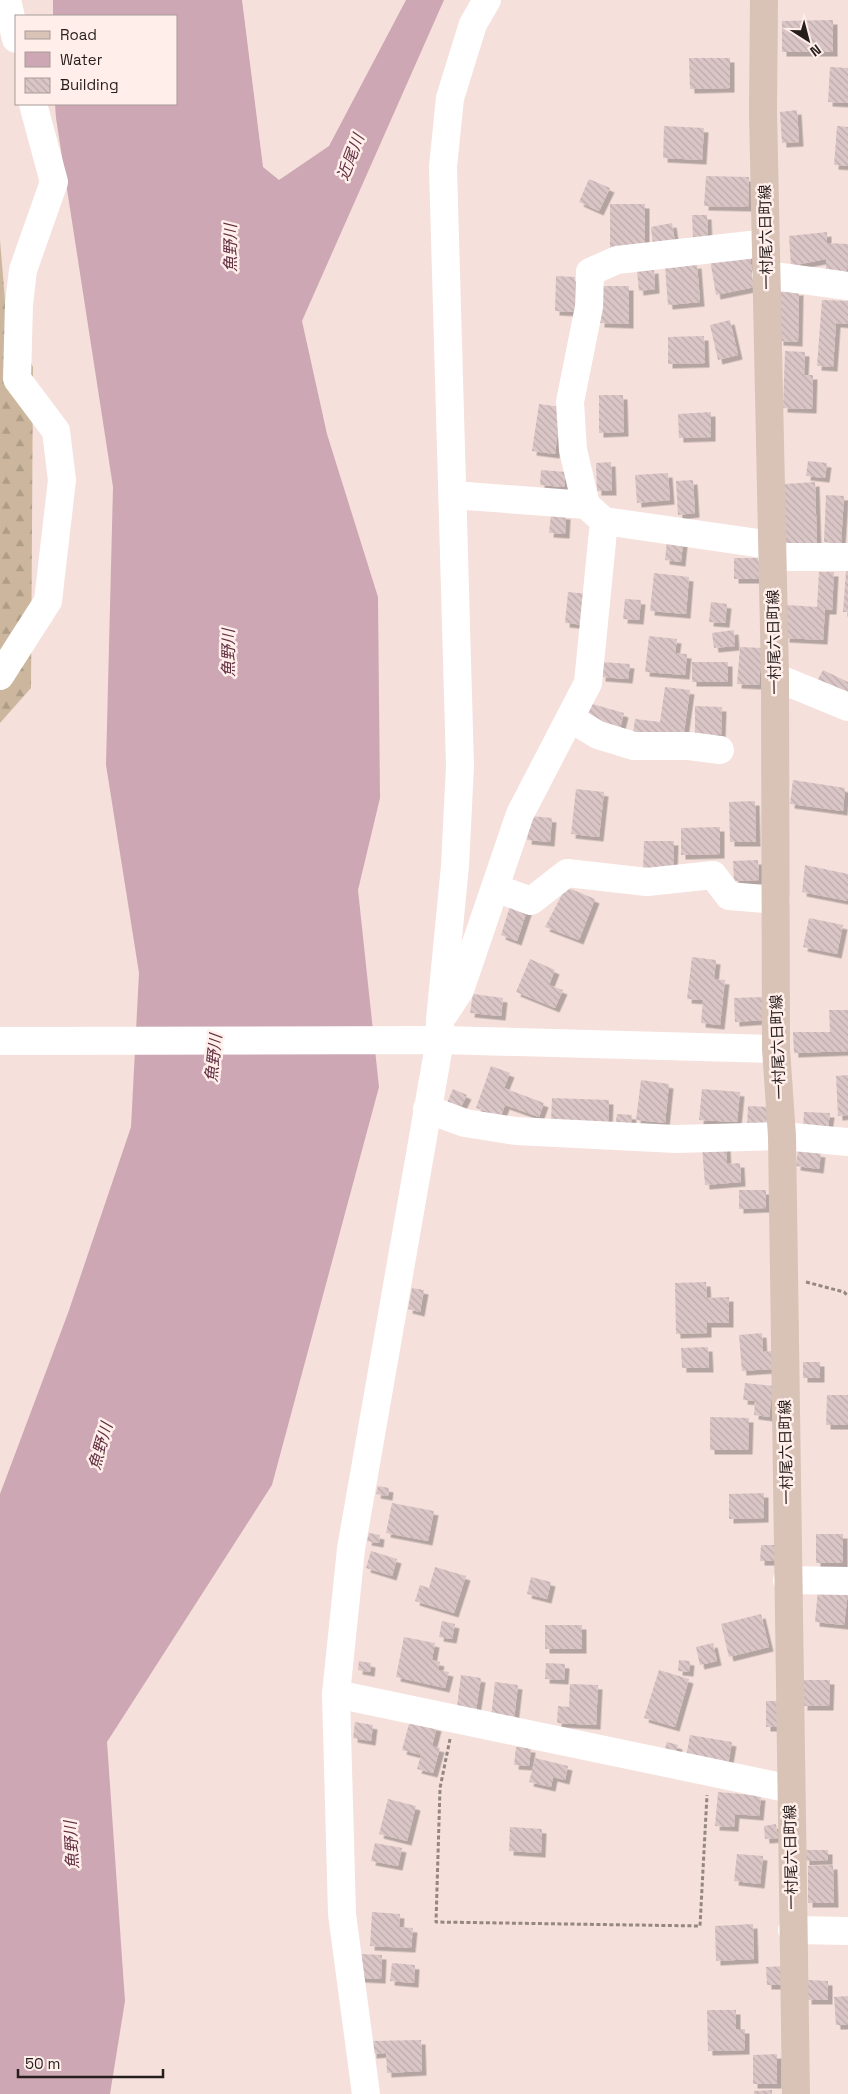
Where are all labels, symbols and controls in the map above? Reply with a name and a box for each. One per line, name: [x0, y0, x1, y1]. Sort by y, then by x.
legend: [15, 15, 178, 105]
north arrow: [783, 15, 833, 65]
text: Road: [60, 25, 97, 44]
text: N: [807, 40, 825, 61]
text: Water: [60, 50, 103, 69]
text: Building: [60, 75, 119, 94]
water label: 近尾川: [332, 129, 370, 183]
street label: 一村尾六日町線: [755, 184, 776, 290]
water label: 魚野川: [220, 222, 241, 272]
street label: 一村尾六日町線: [763, 589, 784, 695]
water label: 魚野川: [218, 627, 239, 677]
street label: 一村尾六日町線: [766, 994, 789, 1100]
water label: 魚野川: [201, 1031, 227, 1083]
street label: 一村尾六日町線: [775, 1399, 796, 1505]
water label: 魚野川: [84, 1418, 118, 1472]
street label: 一村尾六日町線: [780, 1804, 801, 1910]
water label: 魚野川: [60, 1818, 83, 1869]
scale bar: [18, 2046, 162, 2078]
text: 50 m: [25, 2054, 60, 2073]

